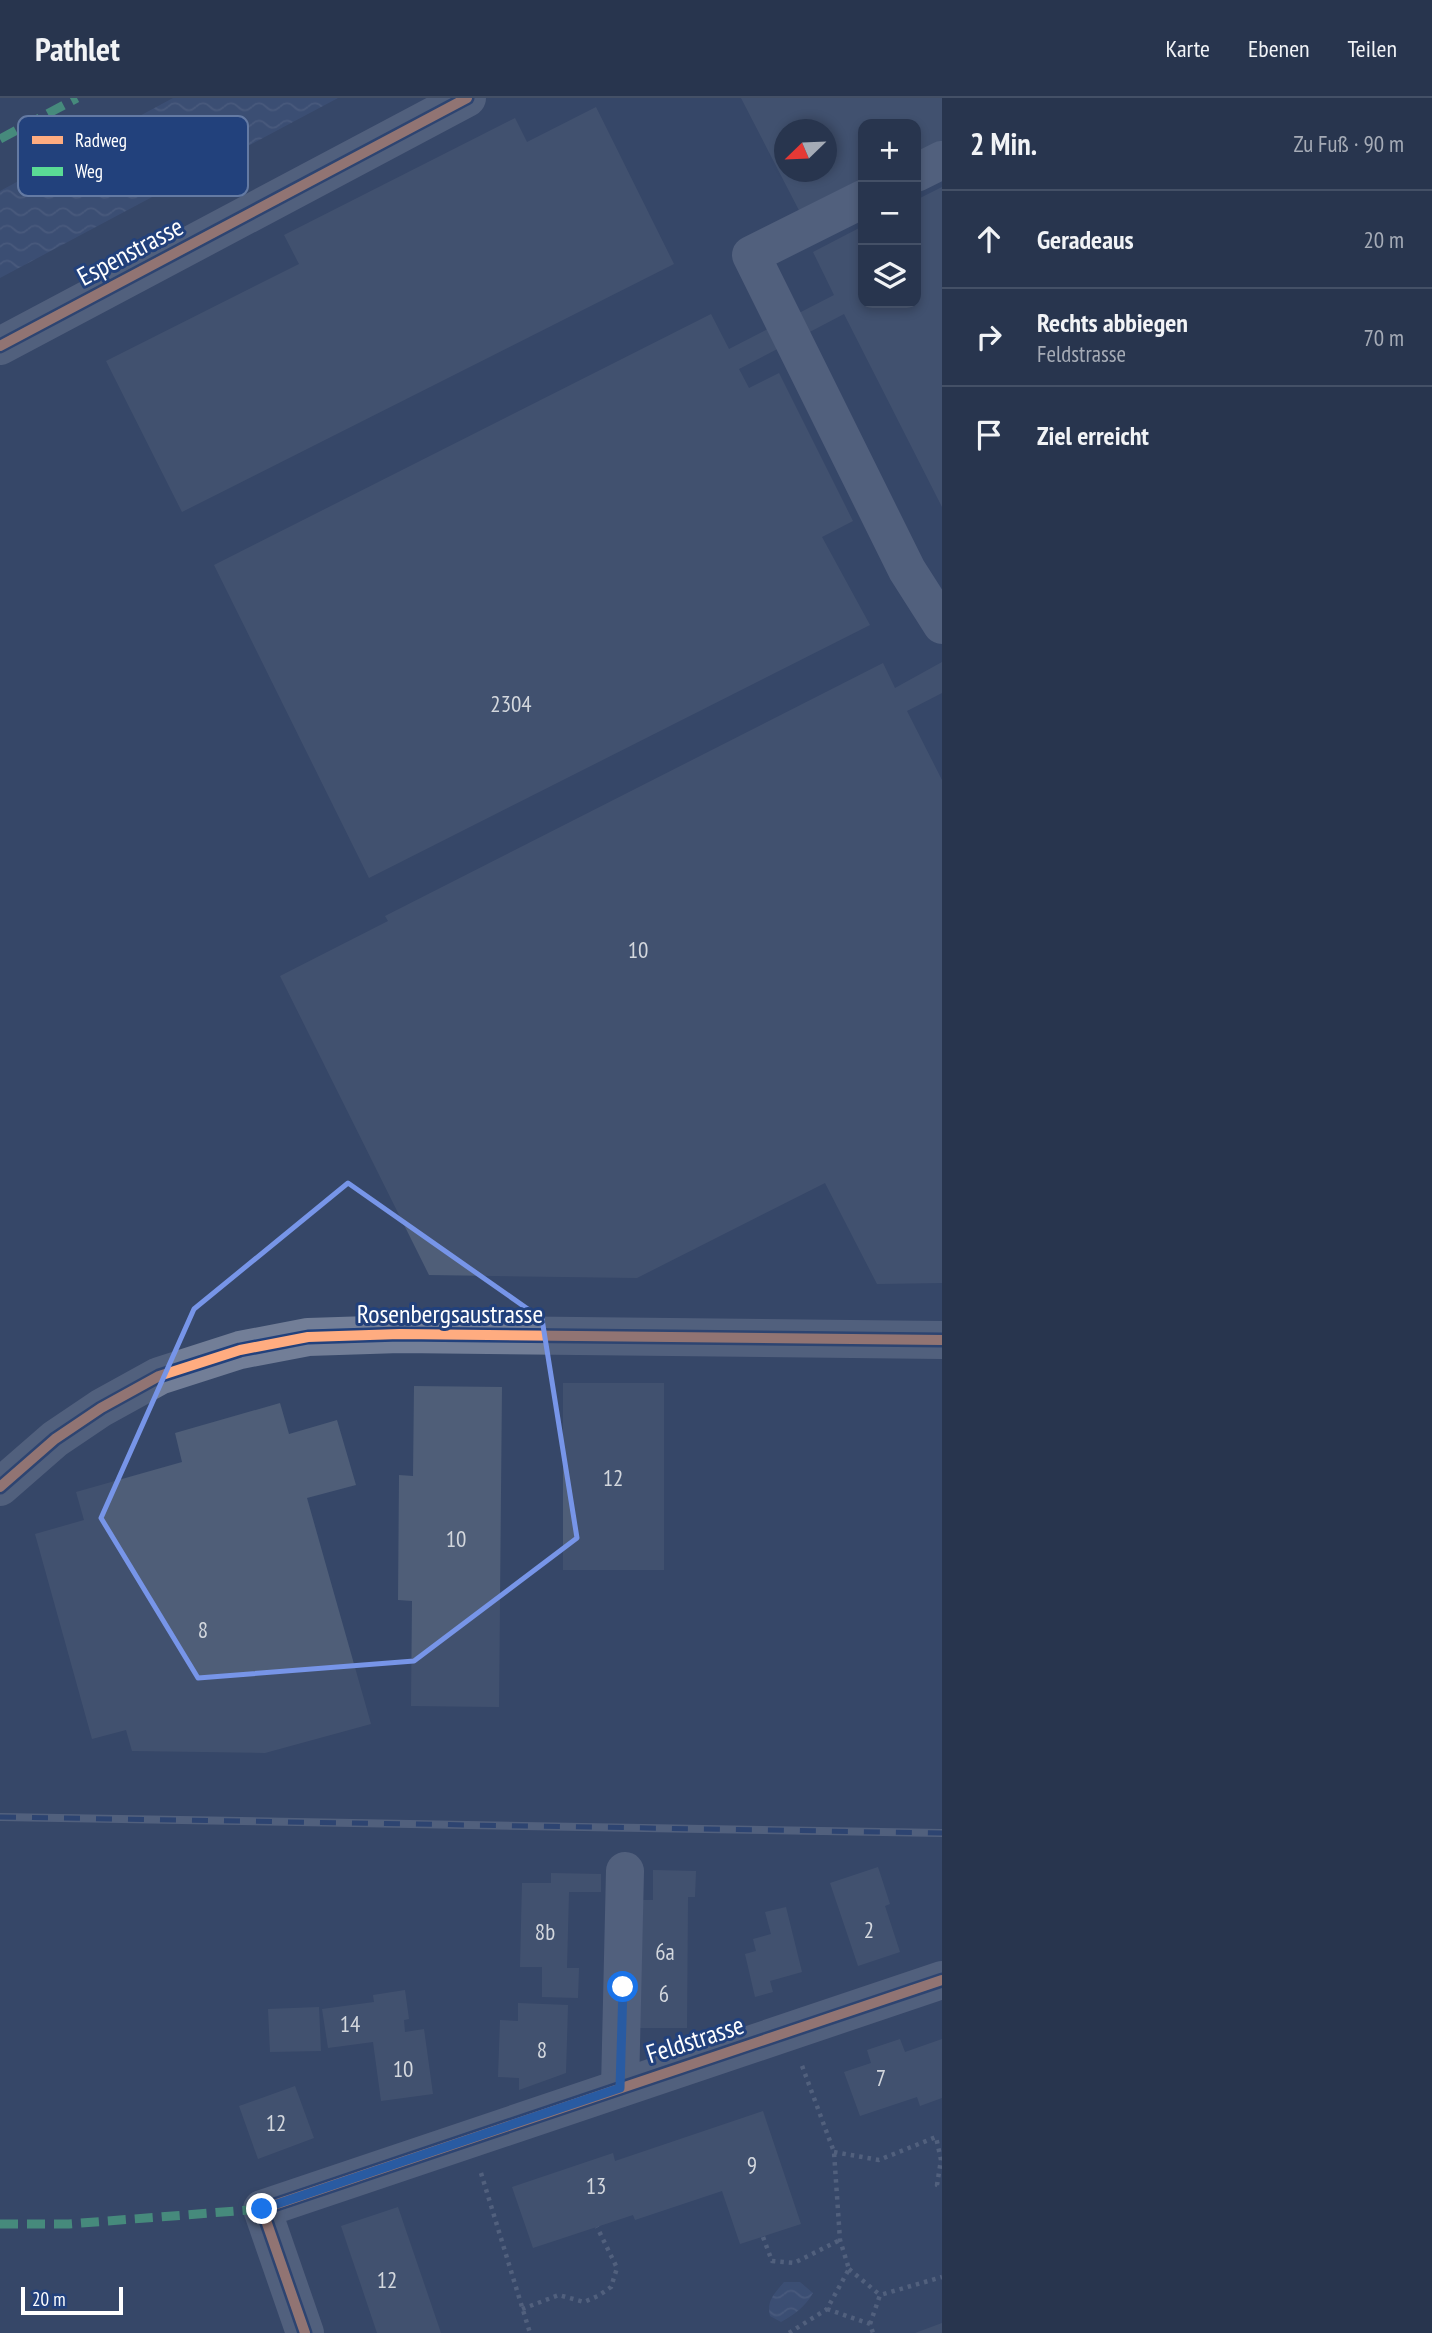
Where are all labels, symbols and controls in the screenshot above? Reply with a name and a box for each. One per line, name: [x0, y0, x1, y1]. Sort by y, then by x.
text: Pathlet: [35, 27, 120, 70]
text: Karte: [1166, 33, 1210, 64]
text: Ebenen: [1248, 33, 1310, 64]
text: Teilen: [1348, 33, 1397, 64]
legend: [18, 116, 248, 196]
north arrow: [774, 119, 837, 182]
map controls: [858, 119, 921, 308]
button: +: [858, 119, 921, 182]
text: 2 Min.: [970, 124, 1037, 163]
text: Radweg: [75, 128, 127, 152]
text: Zu Fuß · 90 m: [1294, 129, 1404, 158]
text: Weg: [75, 159, 103, 183]
button: −: [858, 182, 921, 245]
street label: Espenstrasse: [71, 209, 189, 293]
icon: ahead: [970, 220, 1008, 258]
text: Geradeaus: [1037, 223, 1134, 256]
text: 20 m: [1363, 225, 1404, 254]
button: layers: [858, 245, 921, 308]
text: Rechts abbiegen: [1037, 306, 1188, 339]
icon: right: [970, 318, 1008, 356]
text: 70 m: [1363, 323, 1404, 352]
text: Feldstrasse: [1037, 339, 1126, 368]
icon: arrive: [970, 416, 1008, 454]
text: Ziel erreicht: [1037, 419, 1149, 452]
house number: 2304: [490, 689, 532, 718]
house number: 10: [628, 935, 648, 964]
street label: Rosenbergsaustrasse: [357, 1297, 543, 1330]
house number: 12: [603, 1463, 623, 1492]
house number: 10: [446, 1524, 466, 1553]
house number: 8: [198, 1615, 208, 1644]
house number: 2: [864, 1915, 874, 1944]
house number: 8b: [535, 1917, 555, 1946]
house number: 6a: [655, 1937, 675, 1966]
route start: [607, 1971, 638, 2002]
house number: 6: [659, 1979, 669, 2008]
street label: Feldstrasse: [642, 2008, 748, 2070]
house number: 14: [340, 2009, 360, 2038]
house number: 8: [537, 2035, 547, 2064]
house number: 10: [393, 2054, 413, 2083]
house number: 7: [876, 2063, 886, 2092]
house number: 12: [266, 2108, 286, 2137]
house number: 9: [747, 2150, 757, 2179]
house number: 13: [586, 2171, 606, 2200]
route end: [246, 2193, 277, 2224]
house number: 12: [377, 2265, 397, 2294]
scale bar: [21, 2284, 122, 2316]
text: 20 m: [32, 2287, 66, 2311]

